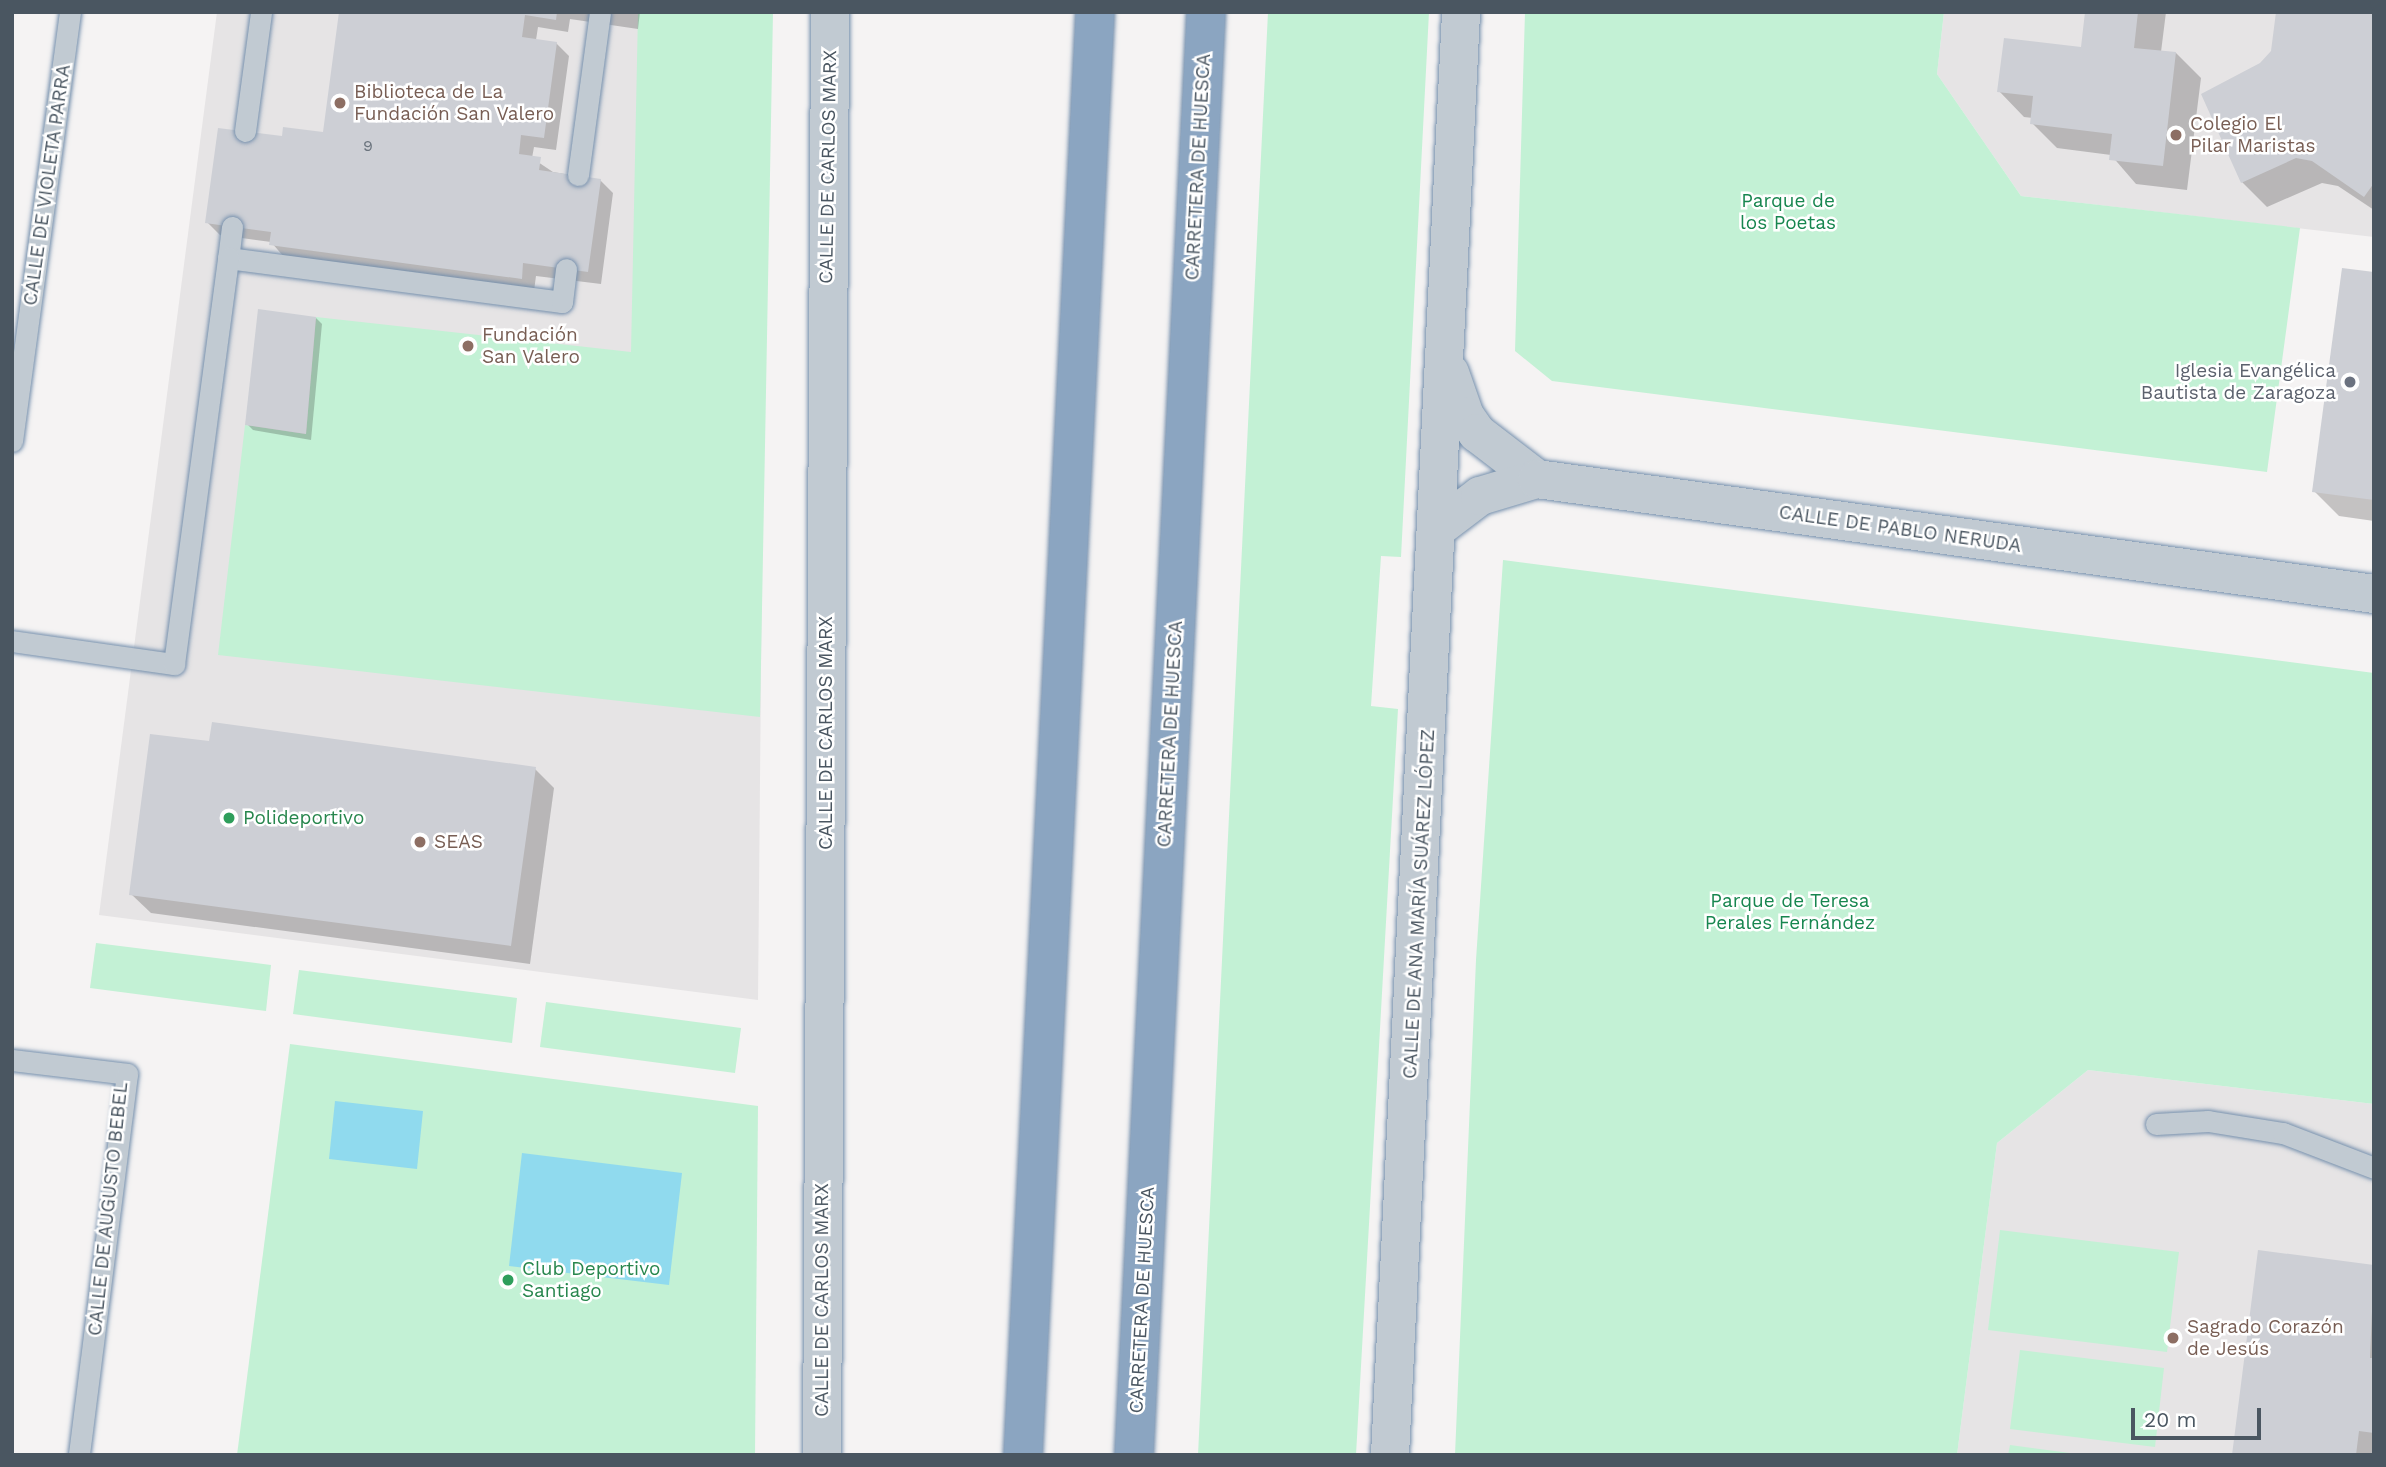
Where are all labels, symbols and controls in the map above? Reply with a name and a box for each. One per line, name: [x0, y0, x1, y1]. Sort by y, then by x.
street label: CALLE DE CARLOS MARX: [815, 50, 841, 284]
street label: CARRETERA DE HUESCA: [1181, 53, 1215, 281]
street label: CALLE DE VIOLETA PARRA: [19, 62, 75, 308]
place label: Biblioteca de La Fundación San Valero: [354, 81, 555, 125]
marker: Biblioteca de La Fundación San Valero: [332, 95, 348, 111]
place label: Colegio El Pilar Maristas: [2190, 113, 2316, 157]
marker: Colegio El Pilar Maristas: [2168, 127, 2184, 143]
house number: 9: [363, 136, 373, 156]
park label: Parque de los Poetas: [1740, 190, 1836, 234]
place label: Fundación San Valero: [482, 324, 581, 368]
marker: Fundación San Valero: [460, 338, 476, 354]
place label: Iglesia Evangélica Bautista de Zaragoza: [2140, 360, 2336, 404]
marker: Iglesia Evangélica Bautista de Zaragoza: [2342, 374, 2358, 390]
street label: CALLE DE PABLO NERUDA: [1777, 501, 2023, 557]
street label: CALLE DE CARLOS MARX: [815, 616, 837, 850]
street label: CARRETERA DE HUESCA: [1153, 620, 1187, 848]
street label: CALLE DE ANA MARÍA SUÁREZ LÓPEZ: [1398, 727, 1440, 1081]
place label: Polideportivo: [243, 807, 364, 829]
marker: Polideportivo: [221, 810, 237, 826]
place label: SEAS: [434, 831, 483, 853]
marker: SEAS: [412, 834, 428, 850]
park label: Parque de Teresa Perales Fernández: [1705, 890, 1875, 934]
street label: CALLE DE AUGUSTO BEBEL: [83, 1081, 133, 1337]
street label: CALLE DE CARLOS MARX: [811, 1183, 833, 1417]
street label: CARRETERA DE HUESCA: [1125, 1186, 1159, 1414]
place label: Club Deportivo Santiago: [522, 1258, 660, 1302]
marker: Club Deportivo Santiago: [500, 1272, 516, 1288]
place label: Sagrado Corazón de Jesús: [2187, 1316, 2344, 1360]
marker: Sagrado Corazón de Jesús: [2165, 1330, 2181, 1346]
scale bar: [2134, 1394, 2264, 1438]
text: 20 m: [2144, 1407, 2196, 1432]

